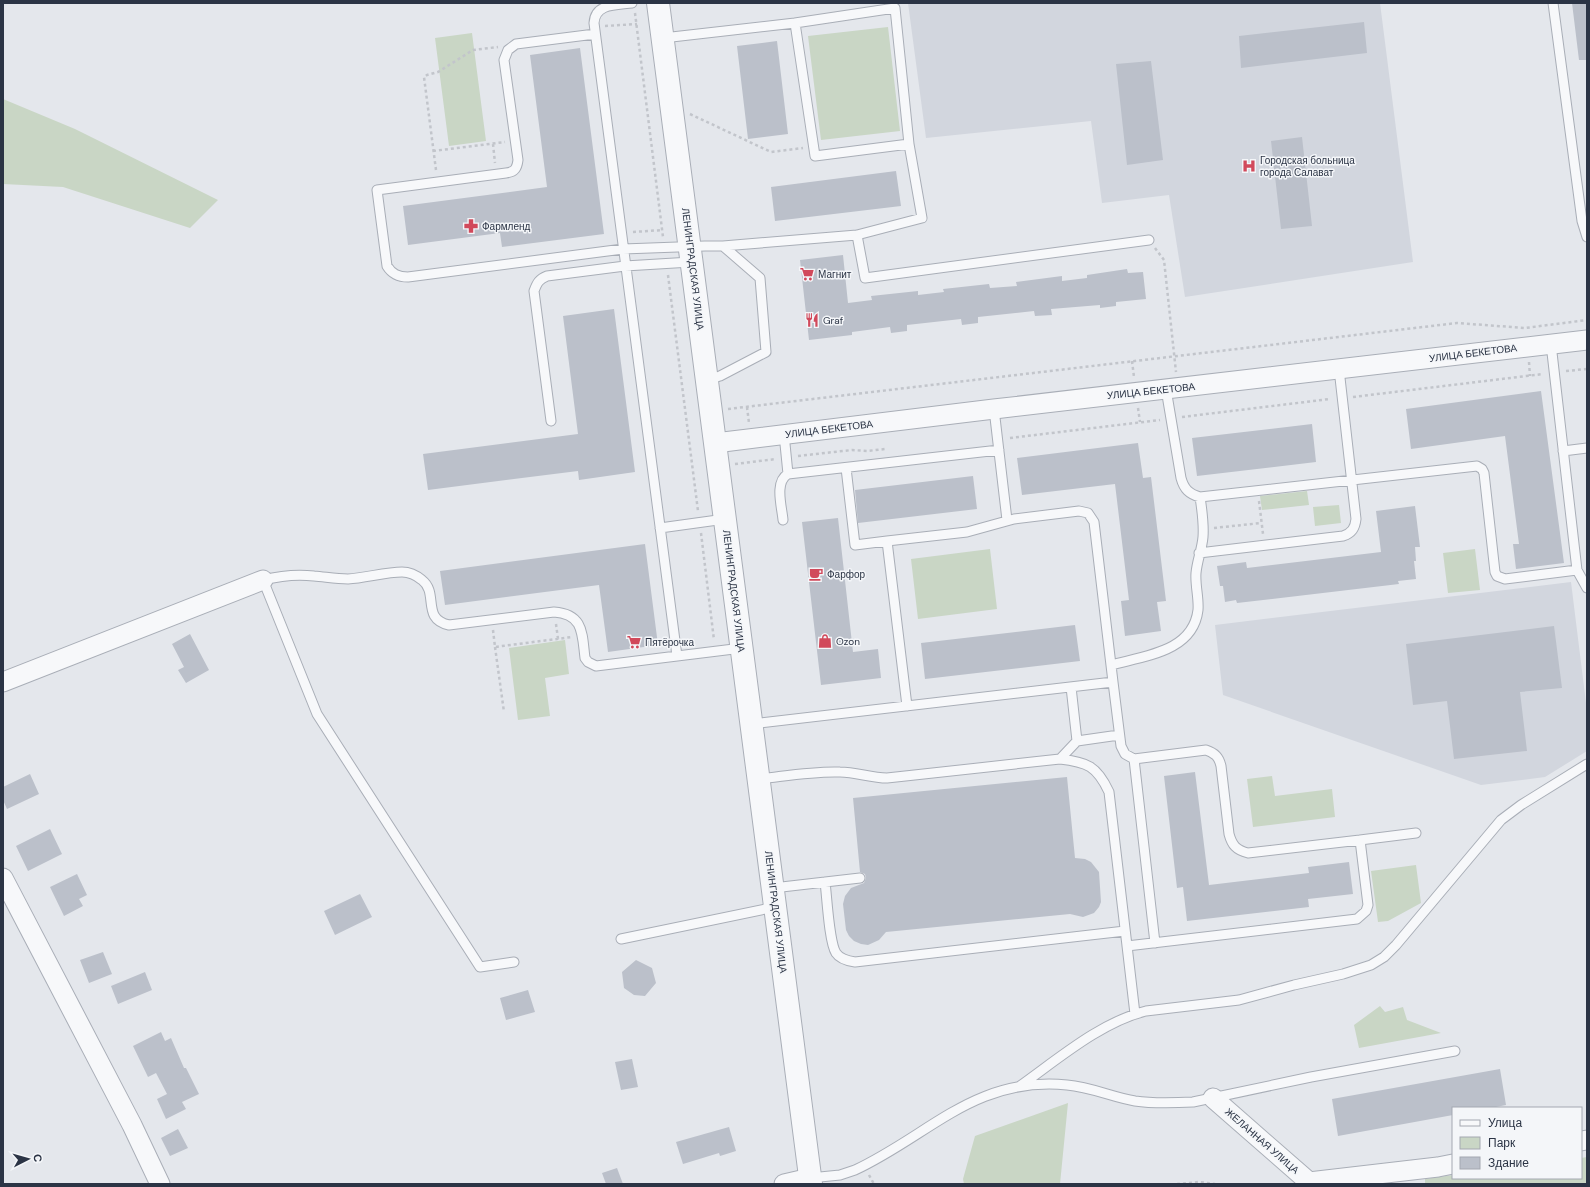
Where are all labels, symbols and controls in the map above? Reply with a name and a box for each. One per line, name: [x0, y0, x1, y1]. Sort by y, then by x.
place label: Городская больница города Салават: [1260, 154, 1355, 179]
hospital icon: Городская больница города Салават: [1241, 158, 1257, 174]
street label: ЛЕНИНГРАДСКАЯ УЛИЦА: [679, 207, 707, 331]
pharmacy icon: Фармленд: [463, 218, 479, 234]
place label: Фармленд: [482, 220, 531, 233]
supermarket icon: Магнит: [799, 266, 815, 282]
place label: Магнит: [818, 268, 852, 281]
restaurant icon: Graf: [804, 312, 820, 328]
place label: Graf: [823, 314, 844, 327]
street label: УЛИЦА БЕКЕТОВА: [1428, 341, 1518, 365]
street label: УЛИЦА БЕКЕТОВА: [1106, 380, 1196, 402]
street label: УЛИЦА БЕКЕТОВА: [784, 417, 874, 441]
street label: ЛЕНИНГРАДСКАЯ УЛИЦА: [720, 529, 748, 653]
cafe icon: Фарфор: [808, 566, 824, 582]
place label: Фарфор: [827, 568, 866, 581]
shop icon: Ozon: [817, 633, 833, 649]
supermarket icon: Пятёрочка: [626, 634, 642, 650]
place label: Ozon: [836, 635, 860, 648]
place label: Пятёрочка: [645, 636, 694, 649]
street label: ЛЕНИНГРАДСКАЯ УЛИЦА: [762, 850, 790, 974]
street label: ЖЕЛАННАЯ УЛИЦА: [1222, 1105, 1302, 1177]
legend: [1452, 1107, 1582, 1179]
text: Улица: [1488, 1115, 1522, 1131]
text: Парк: [1488, 1135, 1516, 1151]
north arrow: [8, 1139, 48, 1179]
text: С: [31, 1153, 45, 1163]
text: Здание: [1488, 1155, 1529, 1171]

